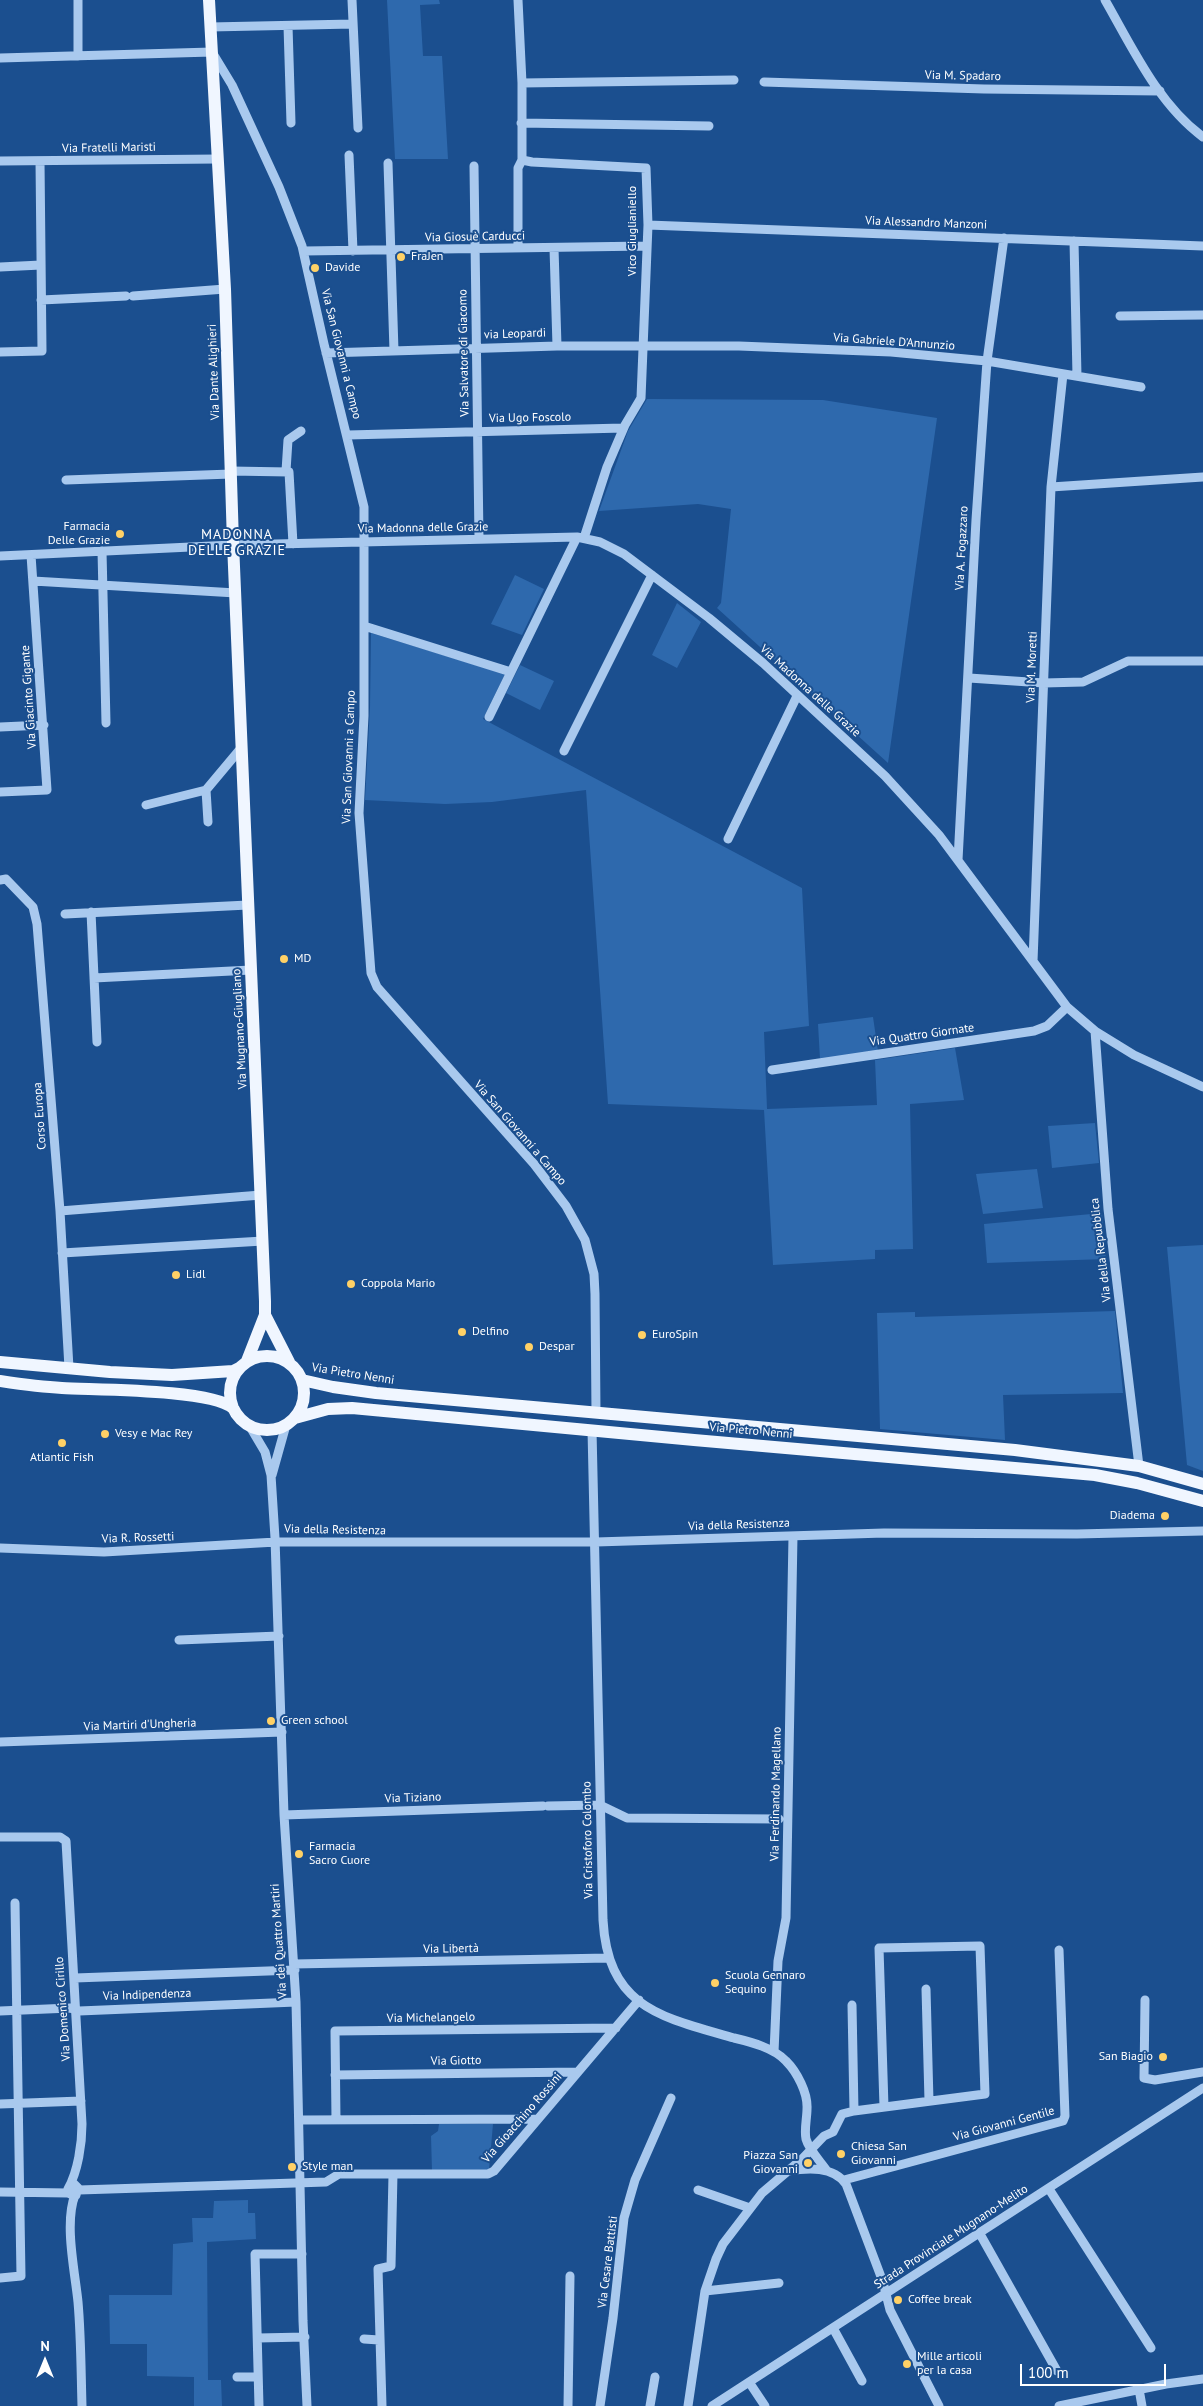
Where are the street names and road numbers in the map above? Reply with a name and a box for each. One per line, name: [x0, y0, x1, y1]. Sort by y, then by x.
street label: Via M. Spadaro: [925, 68, 1001, 84]
street label: Via Fratelli Maristi: [62, 140, 156, 156]
street label: Vico Giuglianiello: [626, 186, 640, 276]
street label: Via Alessandro Manzoni: [865, 214, 987, 232]
street label: Via Giosuè Carducci: [425, 229, 525, 245]
street label: Via San Giovanni a Campo: [318, 287, 364, 421]
street label: Via Salvatore di Giacomo: [456, 289, 472, 417]
street label: Via Dante Alighieri: [205, 324, 223, 420]
street label: via Leopardi: [484, 326, 546, 342]
street label: Via Gabriele D'Annunzio: [833, 331, 955, 353]
street label: Via Ugo Foscolo: [489, 410, 571, 426]
street label: Via A. Fogazzaro: [953, 505, 971, 591]
street label: Via Madonna delle Grazie: [358, 520, 488, 536]
street label: Via M. Moretti: [1024, 631, 1040, 703]
street label: Via Madonna delle Grazie: [757, 642, 863, 740]
street label: Via Giacinto Gigante: [18, 645, 40, 749]
street label: Via San Giovanni a Campo: [339, 690, 359, 824]
street label: Via Mugnano-Giugliano: [230, 968, 250, 1090]
street label: Via Quattro Giornate: [869, 1021, 975, 1049]
street label: Via San Giovanni a Campo: [471, 1078, 569, 1188]
street label: Corso Europa: [30, 1082, 50, 1150]
street label: Via della Repubblica: [1087, 1197, 1115, 1303]
street label: Via Pietro Nenni: [311, 1360, 395, 1388]
street label: Via Pietro Nenni: [709, 1420, 793, 1442]
street label: Via della Resistenza: [688, 1516, 790, 1534]
street label: Via della Resistenza: [284, 1522, 386, 1538]
street label: Via R. Rossetti: [101, 1530, 175, 1546]
street label: Via Martiri d'Ungheria: [83, 1716, 197, 1734]
street label: Via Ferdinando Magellano: [768, 1727, 784, 1861]
street label: Via Cristoforo Colombo: [580, 1781, 596, 1899]
street label: Via Tiziano: [384, 1790, 442, 1806]
street label: Via dei Quattro Martiri: [268, 1883, 290, 1999]
street label: Via Libertà: [423, 1941, 479, 1957]
street label: Via Domenico Cirillo: [52, 1956, 74, 2062]
street label: Via Indipendenza: [103, 1986, 191, 2004]
street label: Via Michelangelo: [387, 2010, 475, 2026]
street label: Via Giotto: [431, 2053, 481, 2069]
street label: Via Gioacchino Rossini: [479, 2070, 565, 2166]
street label: Via Giovanni Gentile: [952, 2104, 1056, 2144]
street label: Strada Provinciale Mugnano-Melito: [871, 2182, 1031, 2292]
street label: Via Cesare Battisti: [595, 2215, 621, 2309]

